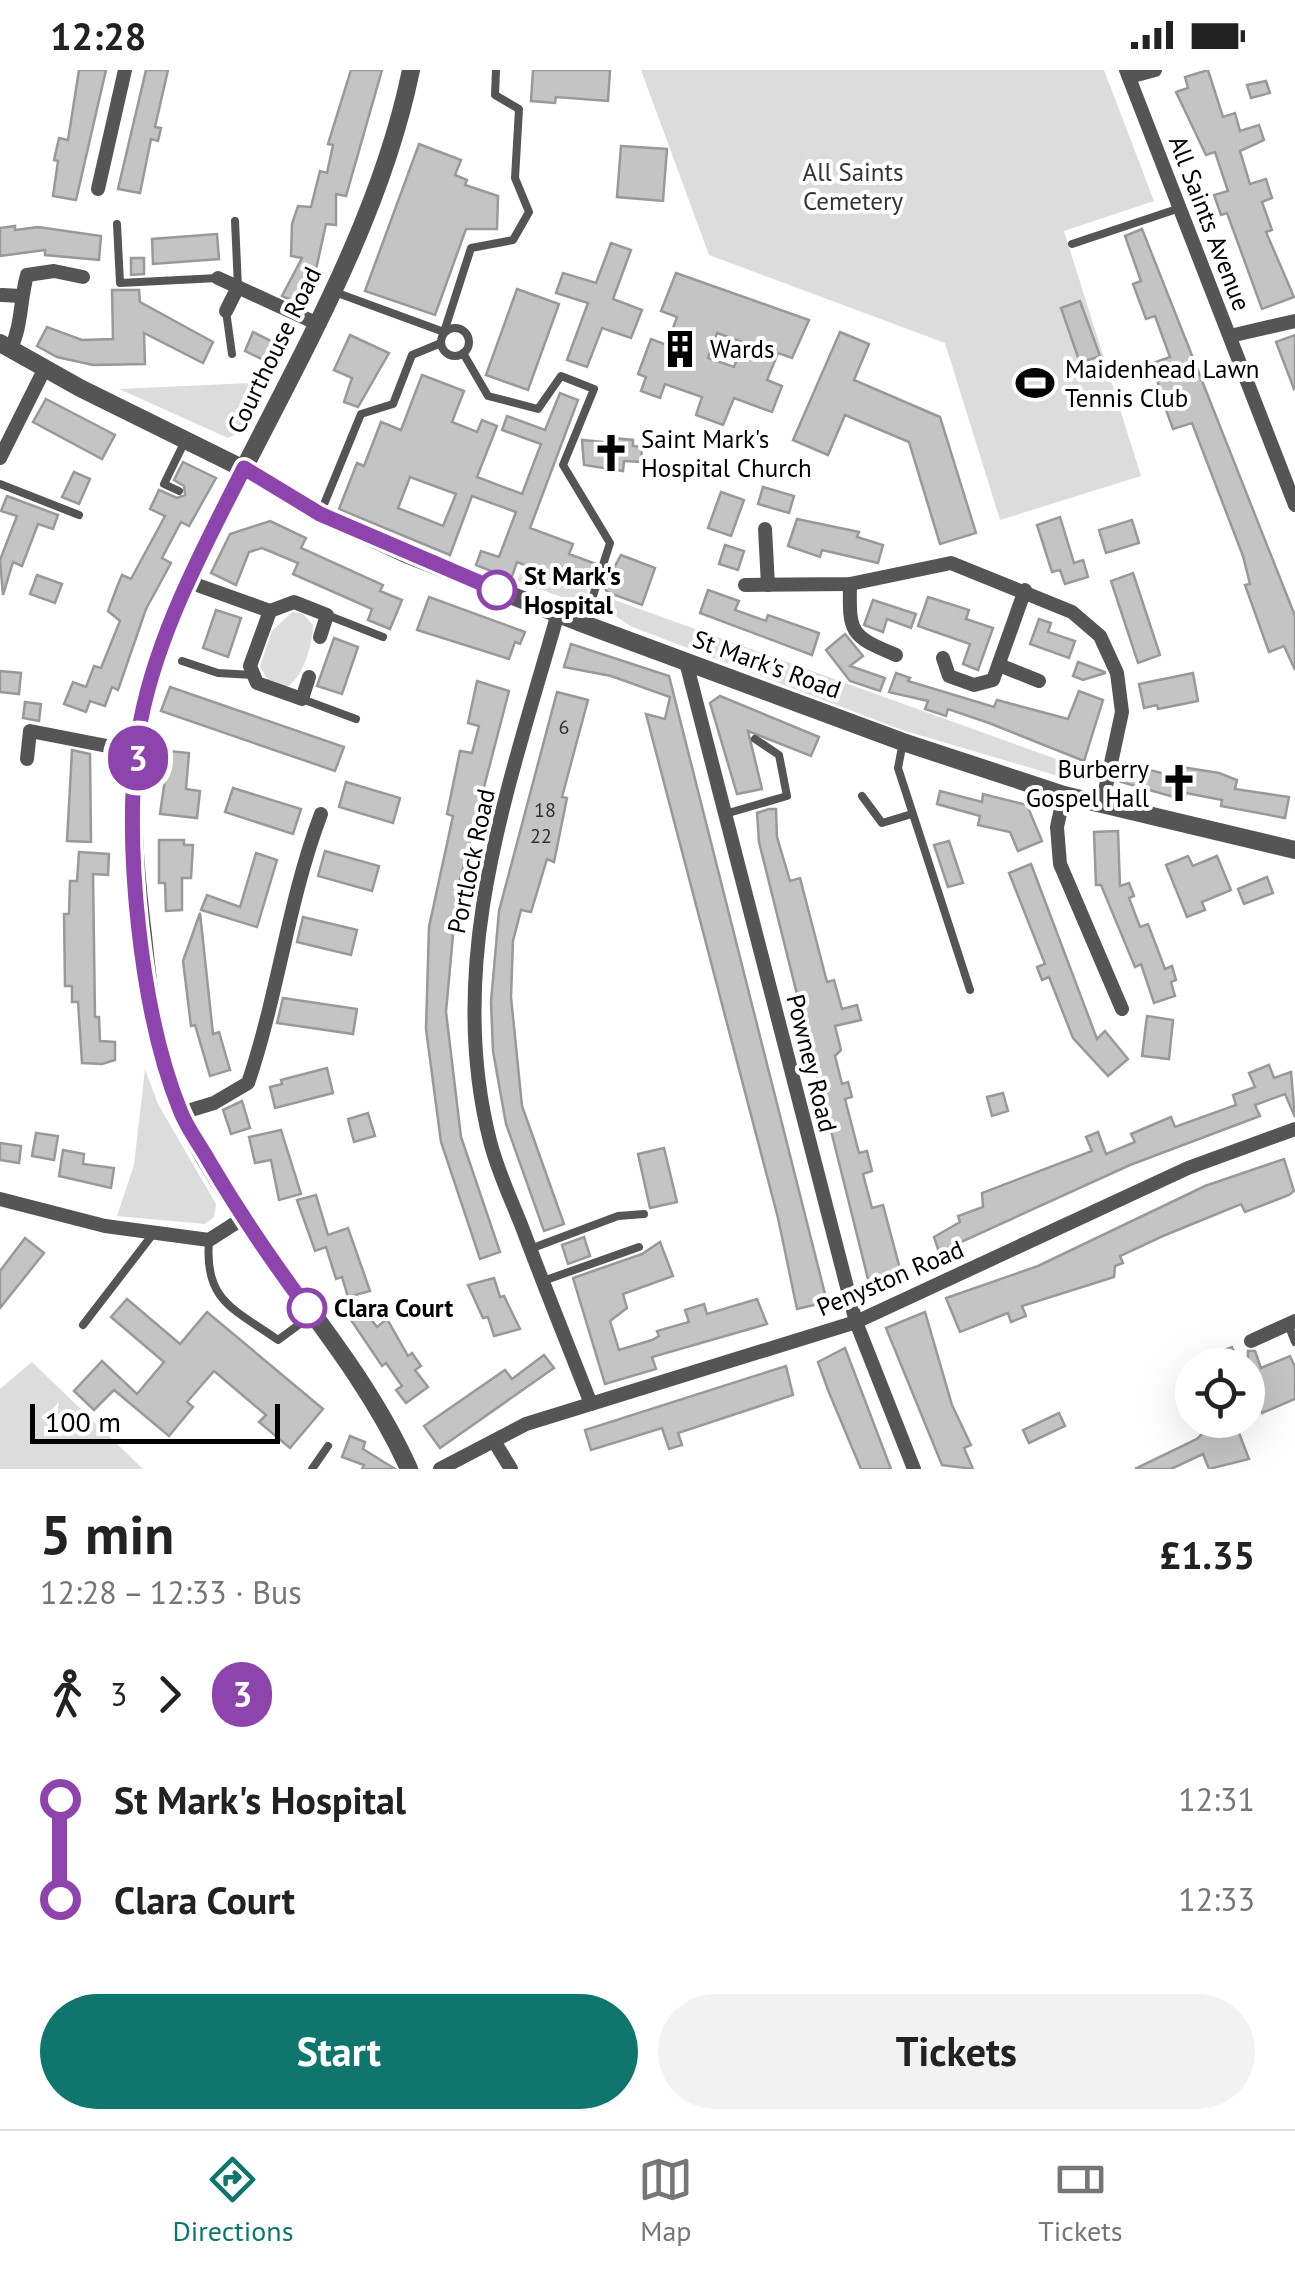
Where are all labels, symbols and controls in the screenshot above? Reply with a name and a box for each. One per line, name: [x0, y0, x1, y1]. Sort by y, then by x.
text: 12:28: [50, 11, 146, 60]
street label: All Saints Avenue: [1162, 131, 1258, 315]
park label: All Saints Cemetery: [803, 156, 903, 217]
street label: Courthouse Road: [220, 261, 328, 439]
building icon: Wards: [659, 328, 701, 370]
place label: Wards: [710, 333, 775, 365]
place label: Maidenhead Lawn Tennis Club: [1065, 353, 1259, 414]
sports icon: Maidenhead Lawn Tennis Club: [1014, 362, 1056, 404]
place label: Saint Mark's Hospital Church: [641, 423, 812, 484]
church icon: Saint Mark's Hospital Church: [590, 432, 632, 474]
place label: St Mark's Hospital: [524, 560, 621, 621]
marker: St Mark's Hospital: [478, 571, 516, 609]
street label: St Mark's Road: [689, 622, 845, 706]
house number: 6: [559, 714, 569, 740]
line badge: 3: [106, 726, 170, 790]
text: 3: [128, 735, 148, 781]
place label: Burberry Gospel Hall: [1026, 753, 1150, 814]
church icon: Burberry Gospel Hall: [1158, 762, 1200, 804]
street label: Portlock Road: [440, 786, 502, 936]
house number: 18: [534, 797, 556, 823]
house number: 22: [530, 823, 552, 849]
street label: Powney Road: [779, 991, 845, 1135]
street label: Penyston Road: [812, 1233, 968, 1323]
marker: Clara Court: [288, 1289, 326, 1327]
place label: Clara Court: [334, 1292, 453, 1324]
map controls: [1175, 1348, 1265, 1438]
button: locate: [1175, 1348, 1265, 1438]
scale bar: [30, 1399, 280, 1444]
text: 100 m: [45, 1403, 121, 1440]
text: 5 min: [40, 1498, 174, 1569]
text: £1.35: [1159, 1530, 1255, 1579]
text: 12:28 – 12:33 · Bus: [40, 1571, 302, 1613]
icon: walk: [40, 1667, 95, 1722]
icon: forward: [142, 1667, 197, 1722]
text: 3: [232, 1671, 252, 1717]
text: 3: [110, 1673, 127, 1715]
text: St Mark's Hospital: [114, 1775, 406, 1824]
text: 12:31: [1178, 1778, 1255, 1820]
text: Clara Court: [114, 1875, 295, 1924]
text: 12:33: [1178, 1878, 1255, 1920]
button: Start: [40, 1994, 638, 2109]
button: Tickets: [658, 1994, 1255, 2109]
tab: Directions: [172, 2152, 293, 2249]
tab: Map: [638, 2152, 693, 2249]
tab: Tickets: [1038, 2152, 1123, 2249]

